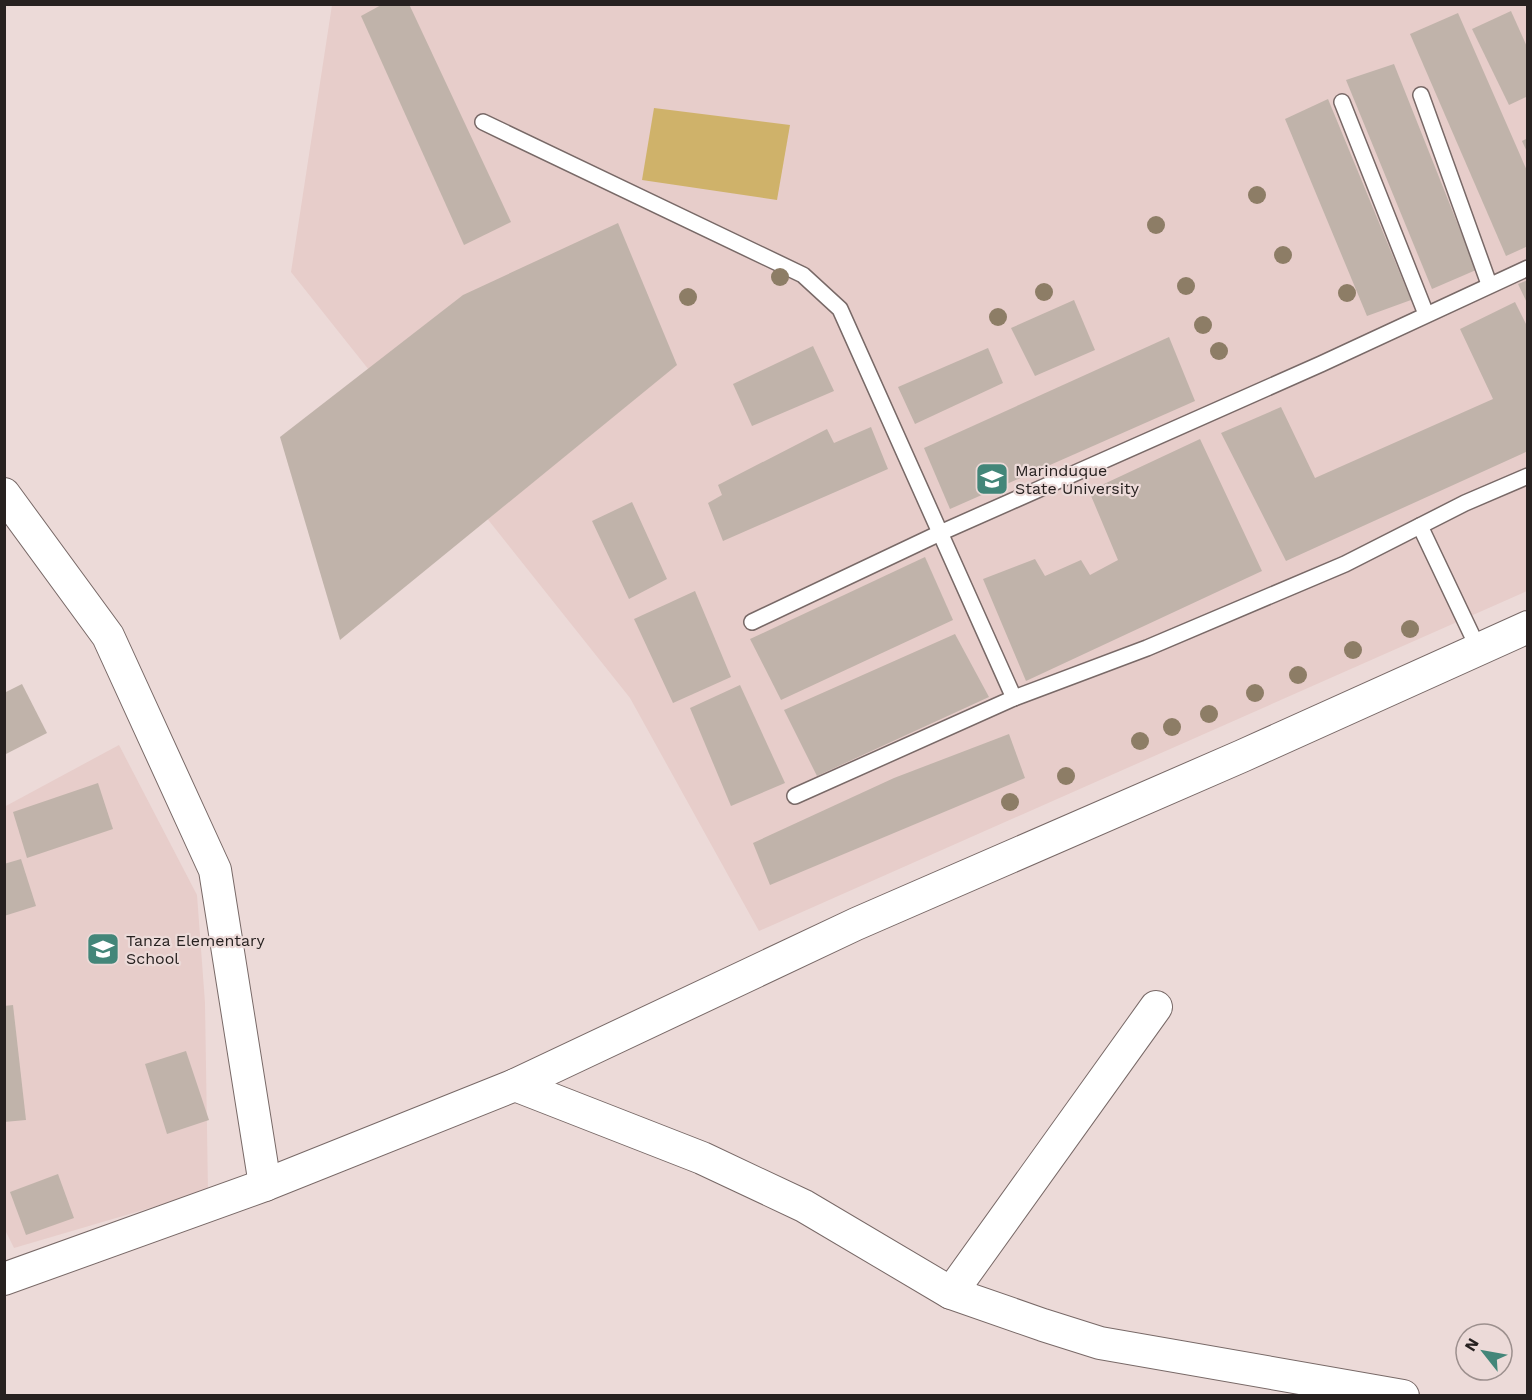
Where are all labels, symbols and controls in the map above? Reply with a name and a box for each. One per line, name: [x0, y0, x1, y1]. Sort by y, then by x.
school or university icon: Marinduque State University: [974, 461, 1010, 497]
place label: Marinduque State University: [1015, 461, 1140, 498]
school or university icon: Tanza Elementary School: [85, 931, 121, 967]
place label: Tanza Elementary School: [126, 931, 266, 968]
north arrow: [1454, 1322, 1514, 1382]
text: N: [1460, 1335, 1483, 1355]

